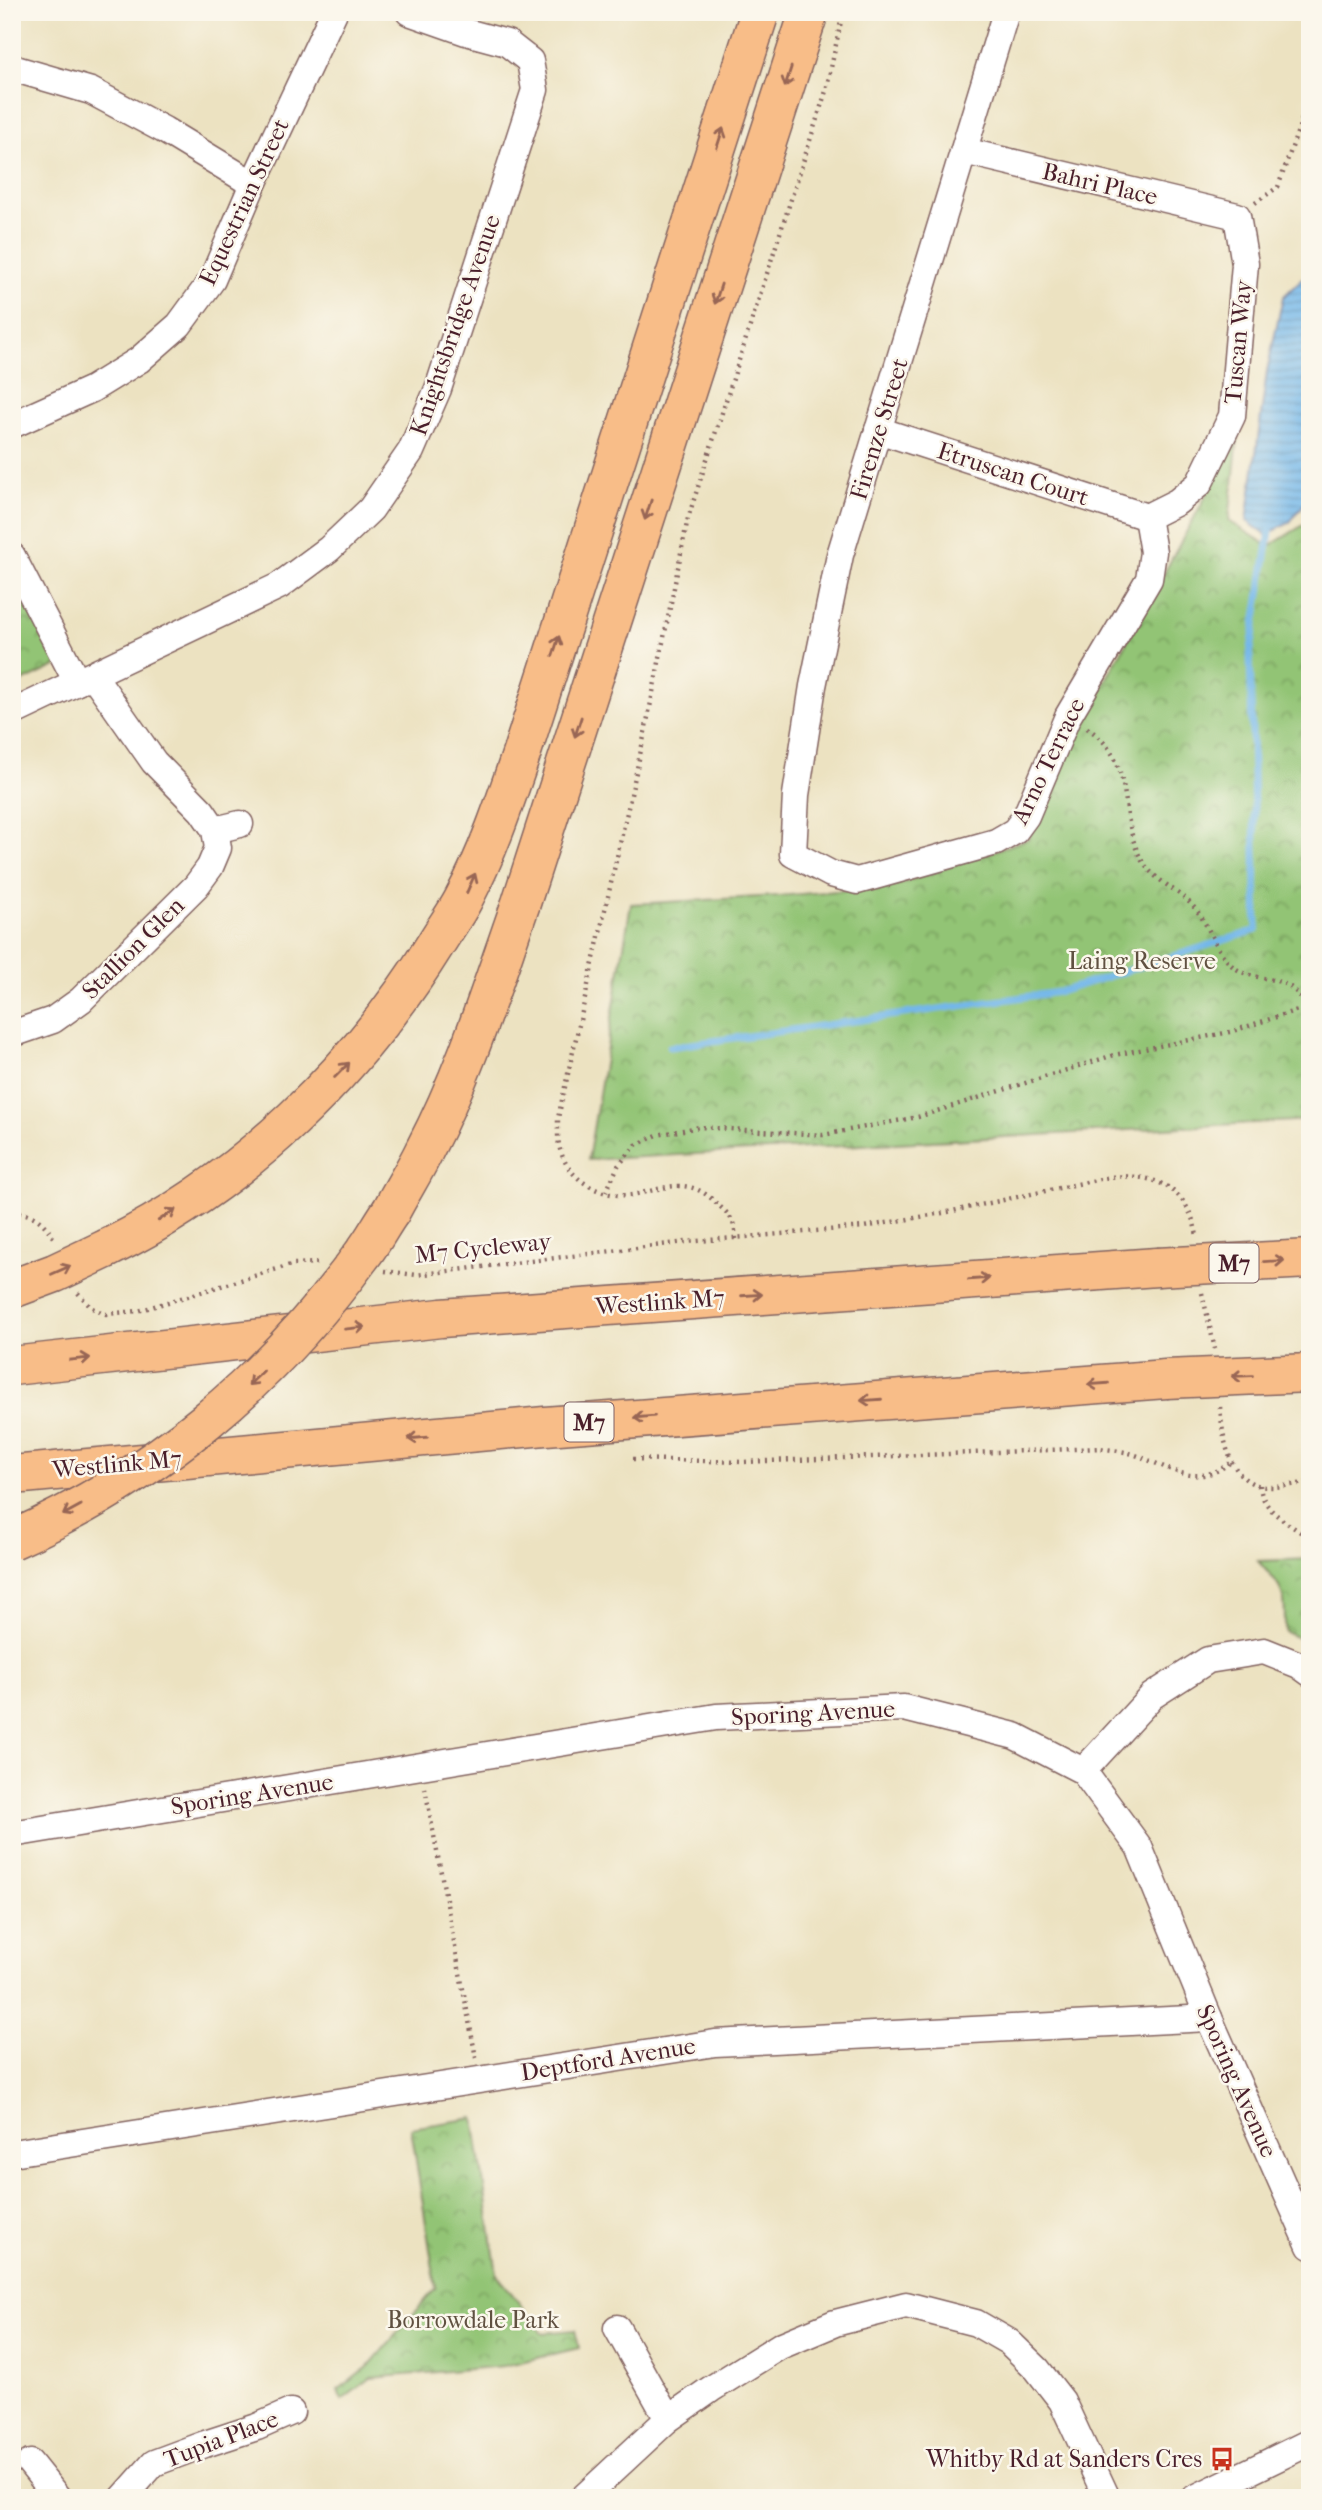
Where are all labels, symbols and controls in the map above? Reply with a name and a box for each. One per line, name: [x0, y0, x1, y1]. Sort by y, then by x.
one-way arrow: [780, 66, 793, 88]
street label: Equestrian Street: [193, 114, 295, 290]
one-way arrow: [714, 127, 727, 149]
street label: Bahri Place: [1040, 157, 1160, 211]
street label: Knightsbridge Avenue: [404, 211, 506, 439]
street label: Tuscan Way: [1219, 278, 1257, 405]
one-way arrow: [710, 282, 723, 304]
street label: Firenze Street: [844, 354, 914, 503]
street label: Etruscan Court: [934, 436, 1093, 512]
one-way arrow: [640, 499, 653, 521]
one-way arrow: [551, 636, 563, 658]
street label: Arno Terrace: [1005, 693, 1091, 830]
one-way arrow: [571, 715, 583, 737]
one-way arrow: [465, 873, 478, 894]
street label: Stallion Glen: [76, 891, 190, 1005]
park label: Laing Reserve: [1068, 947, 1216, 975]
one-way arrow: [333, 1061, 350, 1078]
one-way arrow: [157, 1207, 177, 1221]
street label: M7 Cycleway: [413, 1227, 554, 1269]
road number: M7: [1210, 1244, 1258, 1282]
one-way arrow: [1263, 1254, 1285, 1267]
one-way arrow: [50, 1263, 71, 1276]
one-way arrow: [968, 1272, 990, 1285]
street label: Westlink M7: [593, 1284, 726, 1321]
one-way arrow: [741, 1288, 763, 1301]
one-way arrow: [343, 1321, 366, 1334]
one-way arrow: [68, 1352, 91, 1365]
one-way arrow: [248, 1369, 265, 1386]
one-way arrow: [1230, 1369, 1253, 1382]
one-way arrow: [1087, 1378, 1110, 1391]
one-way arrow: [860, 1394, 883, 1407]
road number: M7: [564, 1402, 614, 1442]
one-way arrow: [634, 1411, 656, 1424]
one-way arrow: [407, 1432, 430, 1445]
street label: Westlink M7: [50, 1444, 183, 1484]
one-way arrow: [62, 1504, 83, 1517]
street label: Sporing Avenue: [730, 1695, 896, 1731]
street label: Sporing Avenue: [169, 1767, 335, 1821]
street label: Sporing Avenue: [1191, 2000, 1283, 2162]
street label: Deptford Avenue: [518, 2031, 698, 2087]
park label: Borrowdale Park: [387, 2306, 560, 2334]
street label: Tupia Place: [160, 2404, 282, 2474]
place label: Whitby Rd at Sanders Cres: [925, 2445, 1202, 2473]
bus stop icon: Whitby Rd at Sanders Cres: [1208, 2445, 1236, 2473]

